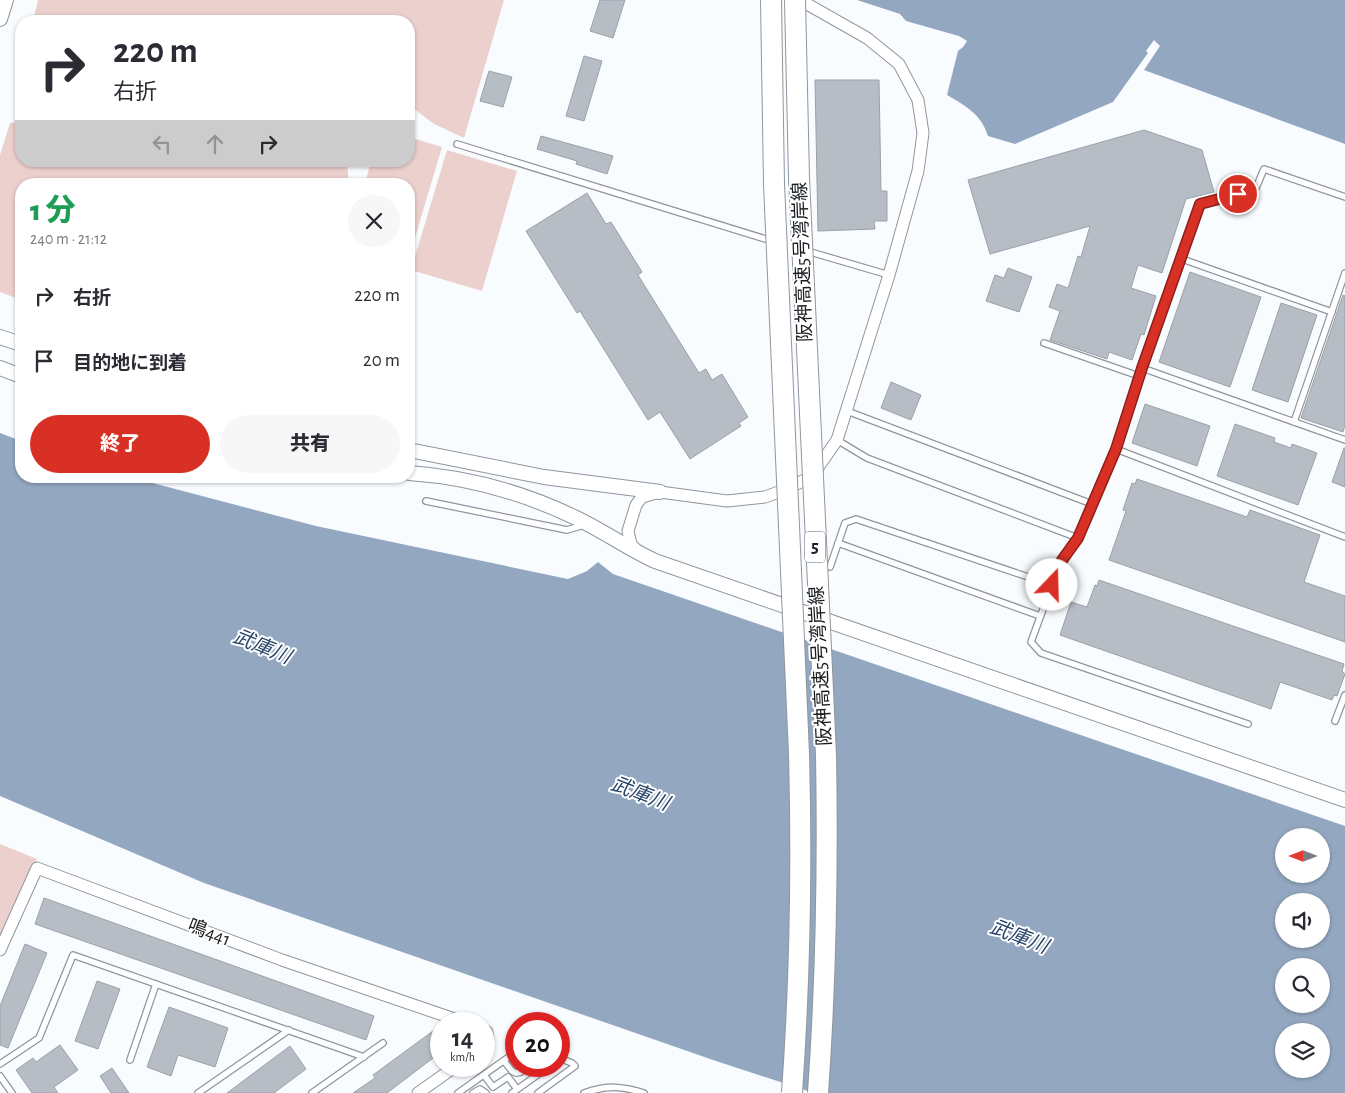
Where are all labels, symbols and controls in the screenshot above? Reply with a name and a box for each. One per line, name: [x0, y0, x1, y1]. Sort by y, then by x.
text: 220 m: [113, 34, 198, 69]
icon: right: [30, 35, 95, 100]
text: 右折: [113, 81, 157, 103]
icon: left: [148, 130, 176, 158]
icon: ahead: [201, 130, 229, 158]
icon: right: [254, 130, 282, 158]
pin: [1217, 173, 1259, 215]
icon: arrive: [1224, 180, 1252, 208]
street label: 阪神高速5号湾岸線: [789, 182, 815, 342]
button: close: [348, 195, 400, 247]
text: 1 分: [30, 196, 75, 226]
text: 240 m · 21:12: [30, 231, 107, 247]
icon: right: [30, 282, 58, 310]
text: 220 m: [354, 286, 400, 305]
text: 右折: [73, 289, 111, 308]
icon: arrive: [30, 347, 58, 375]
text: 20 m: [363, 351, 400, 370]
text: 目的地に到着: [73, 354, 187, 373]
button: 終了: [30, 415, 210, 473]
button: 共有: [220, 415, 400, 473]
road number: 5: [805, 532, 825, 562]
position arrow: [1025, 558, 1077, 610]
street label: 阪神高速5号湾岸線: [805, 586, 835, 746]
water label: 武庫川: [230, 626, 296, 668]
water label: 武庫川: [608, 773, 674, 815]
north arrow: [1275, 828, 1330, 882]
map controls: [1275, 828, 1330, 1078]
button: sound: [1275, 893, 1330, 948]
street label: 鳴441: [185, 915, 233, 950]
water label: 武庫川: [987, 916, 1053, 958]
button: search: [1275, 958, 1330, 1013]
speed limit sign: 20: [505, 1012, 570, 1077]
button: layers: [1275, 1023, 1330, 1078]
text: 14: [452, 1026, 473, 1051]
text: km/h: [450, 1051, 475, 1063]

